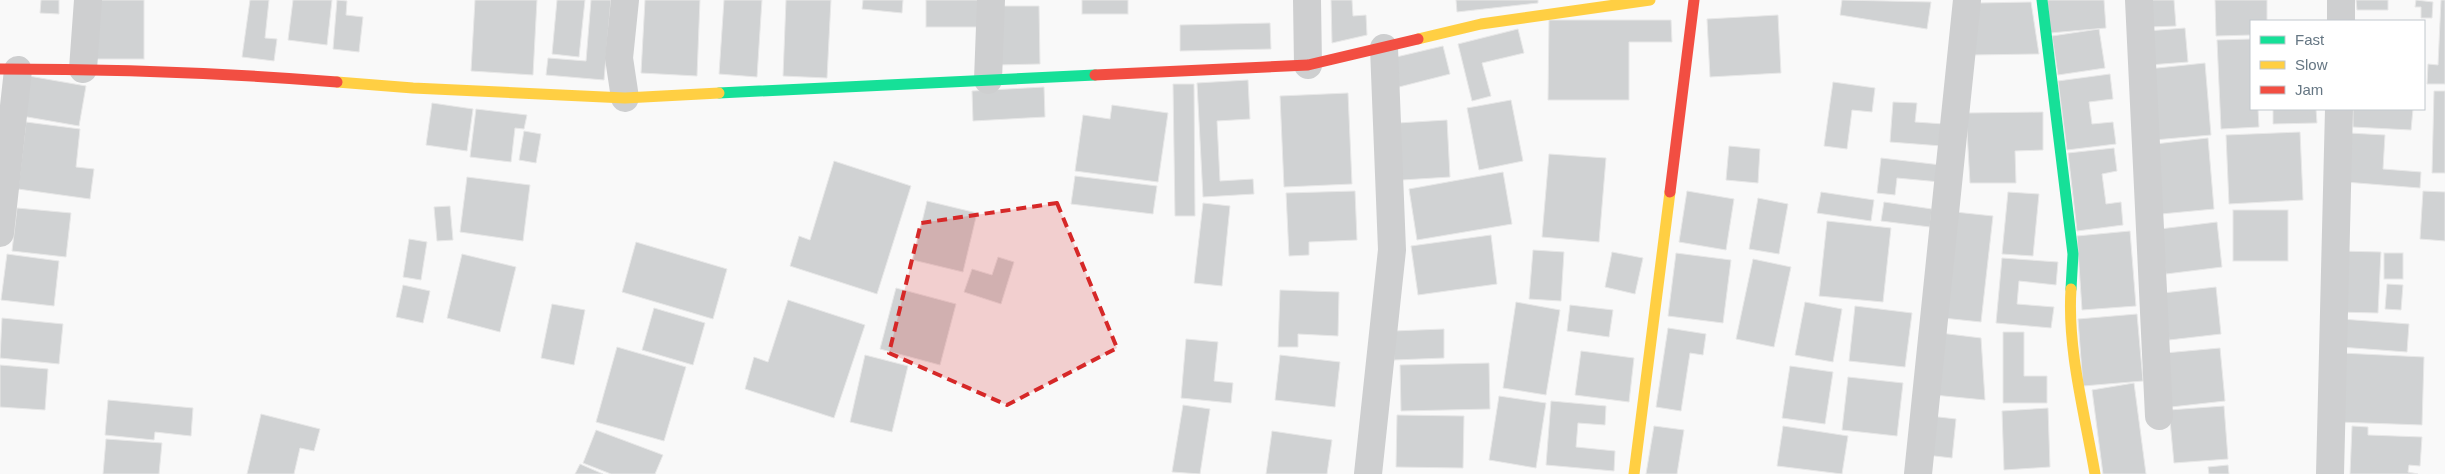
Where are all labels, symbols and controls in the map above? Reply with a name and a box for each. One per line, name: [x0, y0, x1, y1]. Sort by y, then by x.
legend: [2250, 20, 2425, 110]
text: Fast: [2295, 31, 2325, 48]
text: Slow: [2295, 56, 2328, 73]
text: Jam: [2295, 81, 2323, 98]

